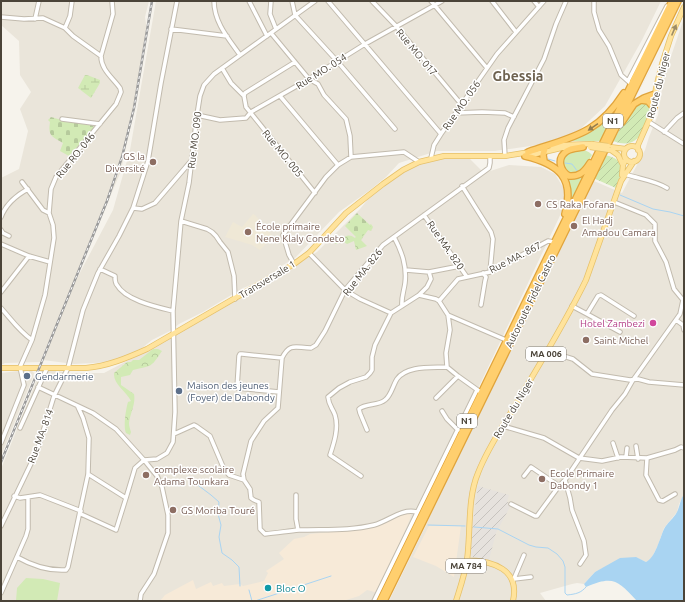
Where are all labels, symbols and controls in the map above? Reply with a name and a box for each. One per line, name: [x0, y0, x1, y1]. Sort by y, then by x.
one-way arrow: [671, 24, 677, 35]
street label: Rue MO. 017: [394, 27, 439, 78]
street label: Rue MO. 054: [294, 51, 349, 91]
street label: Route du Niger: [645, 51, 672, 119]
district label: Gbessia: [493, 68, 543, 84]
street label: Rue MO. 056: [440, 78, 483, 132]
street label: Rue MO. 090: [186, 110, 204, 169]
road number: N1: [603, 114, 623, 128]
one-way arrow: [588, 123, 598, 131]
street label: Rue MO. 005: [260, 127, 305, 179]
street label: Rue RO. 046: [54, 130, 97, 180]
place label: GS la Diversité: [105, 151, 145, 174]
marker: GS la Diversité: [148, 157, 158, 167]
marker: CS Raka Fofana: [533, 199, 543, 209]
place label: CS Raka Fofana: [546, 199, 614, 210]
place label: El Hadj Amadou Camara: [582, 215, 656, 238]
street label: Rue MA. 820: [425, 219, 467, 272]
place label: École primaire Nene Klaly Condeto: [256, 220, 345, 244]
marker: El Hadj Amadou Camara: [569, 221, 579, 231]
marker: École primaire Nene Klaly Condeto: [243, 227, 253, 237]
street label: Rue MA. 867: [487, 240, 543, 275]
street label: Rue MA. 826: [341, 246, 384, 298]
street label: Autoroute Fidel Castro: [503, 253, 558, 350]
street label: Transversale 1: [237, 258, 297, 301]
place label: Hotel Zambezi: [580, 318, 645, 329]
marker: Hotel Zambezi: [648, 318, 658, 328]
marker: Saint Michel: [581, 335, 591, 345]
place label: Saint Michel: [594, 335, 649, 346]
road number: MA 006: [526, 347, 566, 361]
marker: Gendarmerie: [22, 371, 32, 381]
place label: Gendarmerie: [35, 371, 94, 382]
street label: Route du Niger: [491, 376, 536, 440]
place label: Maison des jeunes (Foyer) de Dabondy: [187, 380, 275, 403]
marker: Maison des jeunes (Foyer) de Dabondy: [174, 386, 184, 396]
street label: Rue MA. 814: [26, 407, 55, 465]
road number: N1: [457, 414, 477, 428]
place label: complexe scolaire Adama Tounkara: [154, 464, 234, 487]
place label: Ecole Primaire Dabondy 1: [550, 468, 614, 491]
marker: complexe scolaire Adama Tounkara: [141, 470, 151, 480]
marker: Ecole Primaire Dabondy 1: [537, 474, 547, 484]
marker: GS Moriba Touré: [168, 505, 178, 515]
place label: GS Moriba Touré: [181, 505, 255, 516]
road number: MA 784: [446, 559, 486, 573]
marker: Bloc O: [263, 583, 273, 593]
place label: Bloc O: [276, 583, 306, 594]

